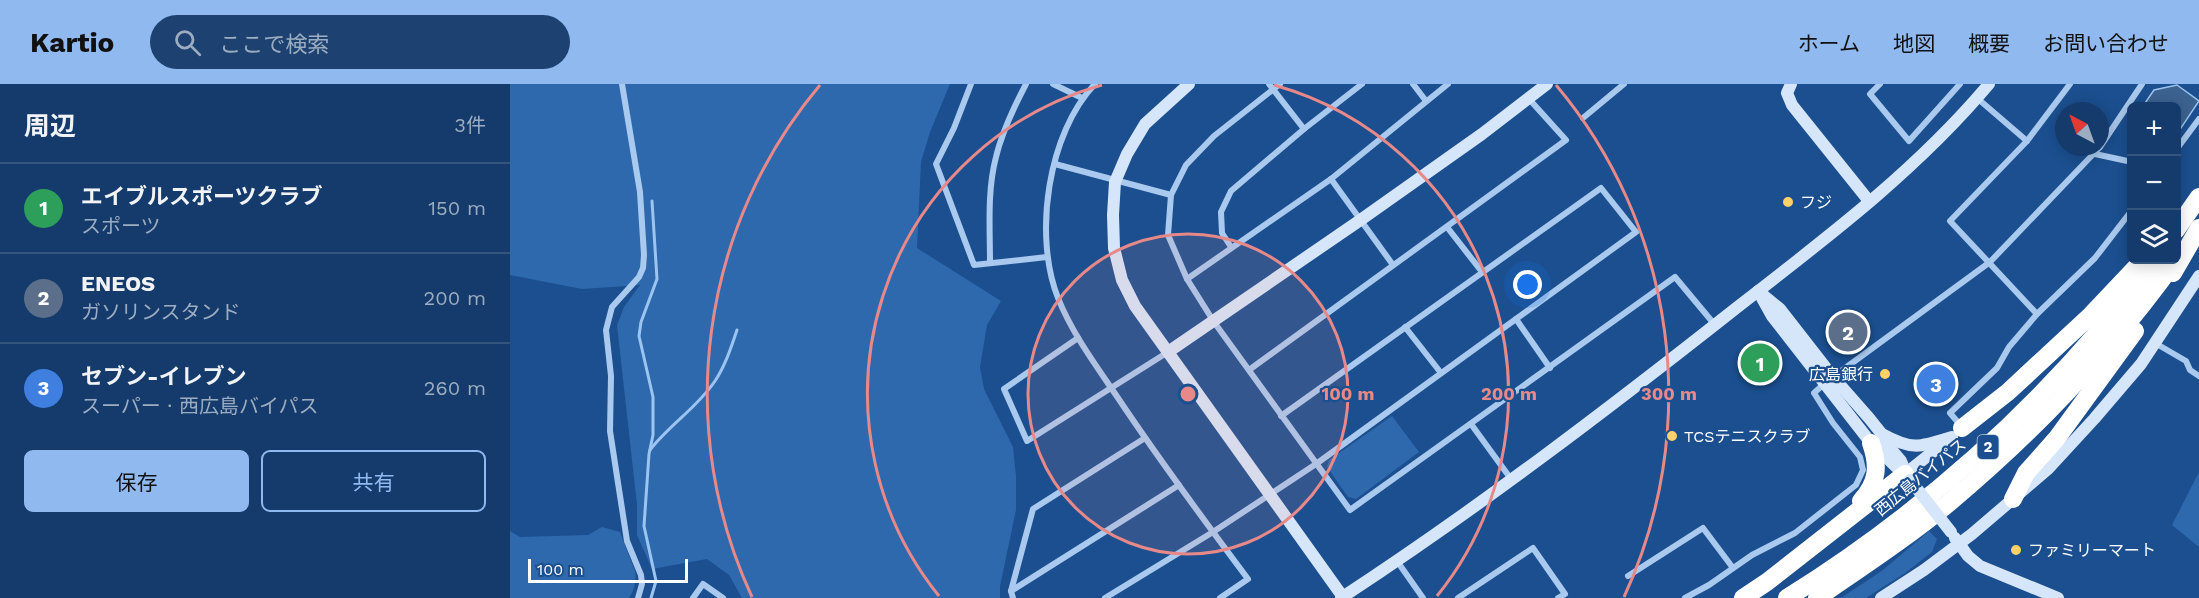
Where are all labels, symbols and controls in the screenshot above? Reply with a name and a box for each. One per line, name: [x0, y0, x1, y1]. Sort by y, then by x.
search box: [150, 15, 570, 69]
text: Kartio: [30, 26, 114, 59]
icon: search: [171, 26, 204, 59]
text: ホーム: [1798, 31, 1860, 56]
text: 地図: [1893, 31, 1935, 56]
text: 概要: [1968, 31, 2010, 56]
text: お問い合わせ: [2043, 31, 2169, 56]
text: ここで検索: [219, 32, 329, 57]
north arrow: [2055, 102, 2109, 156]
map controls: [2127, 102, 2181, 264]
button: +: [2127, 102, 2181, 156]
text: 周辺: [24, 111, 76, 141]
text: 3件: [454, 113, 486, 137]
button: −: [2127, 156, 2181, 210]
text: エイブルスポーツクラブ: [81, 184, 323, 209]
place label: フジ: [1800, 193, 1832, 212]
marker: フジ: [1781, 195, 1795, 209]
text: 1: [39, 196, 48, 220]
text: 150 m: [428, 196, 486, 220]
button: layers: [2127, 210, 2181, 264]
text: スポーツ: [81, 214, 161, 238]
your location: [1513, 270, 1542, 299]
text: ENEOS: [81, 271, 155, 296]
text: 2: [38, 286, 49, 310]
text: 200 m: [424, 286, 486, 310]
text: ガソリンスタンド: [81, 300, 241, 324]
pin: 2: [1828, 310, 1868, 354]
pin: 1: [1740, 340, 1780, 386]
pin: 3: [1916, 362, 1956, 406]
text: セブン-イレブン: [81, 364, 247, 389]
place label: 広島銀行: [1809, 365, 1873, 384]
marker: 広島銀行: [1878, 367, 1892, 381]
text: 3: [38, 376, 49, 400]
text: 260 m: [424, 376, 486, 400]
text: 100 m: [1321, 383, 1375, 404]
text: 200 m: [1481, 383, 1537, 404]
text: 300 m: [1641, 383, 1697, 404]
centre of rings: [1178, 384, 1198, 404]
text: スーパー · 西広島バイパス: [81, 394, 319, 418]
place label: TCSテニスクラブ: [1684, 427, 1811, 446]
marker: TCSテニスクラブ: [1665, 429, 1679, 443]
street label: 西広島バイパス: [1871, 435, 1970, 520]
road number: 2: [1978, 435, 1998, 459]
button: 保存: [24, 450, 249, 512]
button: 共有: [261, 450, 486, 512]
place label: ファミリーマート: [2028, 541, 2156, 560]
marker: ファミリーマート: [2009, 543, 2023, 557]
scale bar: [528, 556, 688, 584]
text: 100 m: [537, 560, 584, 579]

